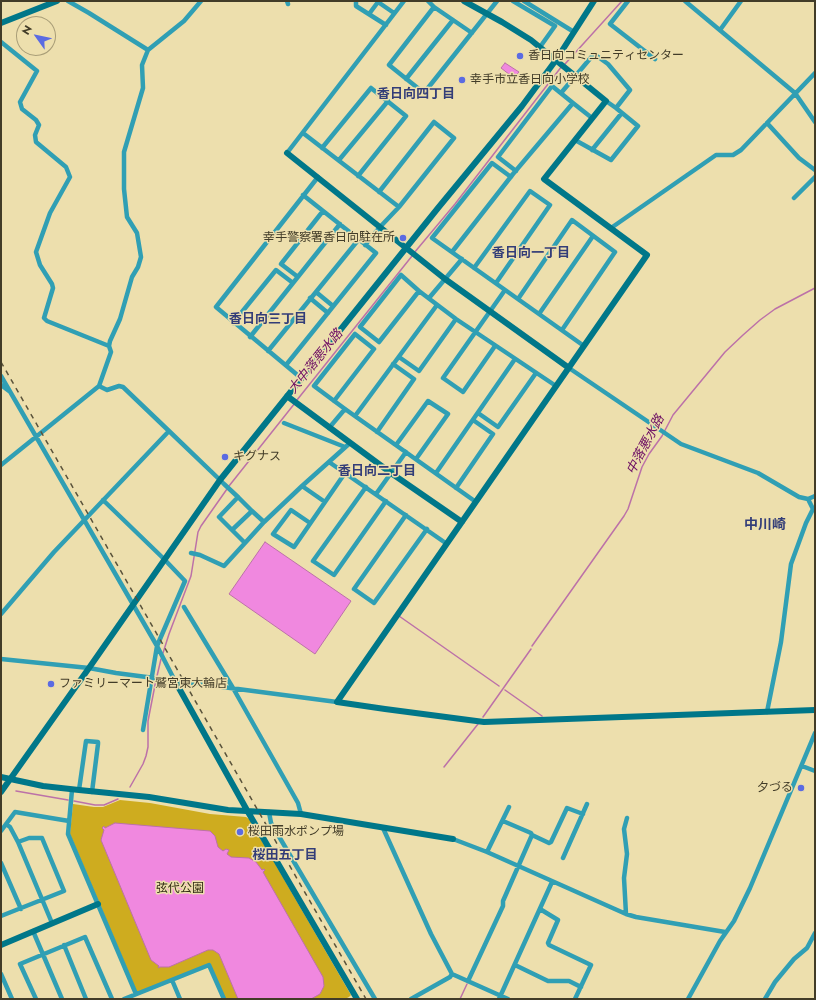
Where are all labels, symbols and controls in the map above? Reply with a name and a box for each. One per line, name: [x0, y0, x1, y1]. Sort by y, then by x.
north arrow: [16, 16, 56, 56]
text: N: [18, 22, 36, 38]
place label: 香日向コミュニティセンター: [528, 49, 684, 63]
marker: 香日向コミュニティセンター: [515, 51, 525, 61]
place label: 幸手市立香日向小学校: [470, 73, 590, 87]
marker: 幸手市立香日向小学校: [457, 75, 467, 85]
district label: 香日向四丁目: [377, 87, 455, 103]
place label: 幸手警察署香日向駐在所: [263, 231, 395, 245]
marker: 幸手警察署香日向駐在所: [398, 233, 408, 243]
district label: 香日向一丁目: [492, 246, 570, 262]
district label: 香日向三丁目: [229, 312, 307, 328]
water label: 大中落悪水路: [285, 327, 347, 397]
water label: 中落悪水路: [624, 413, 668, 477]
place label: キグナス: [233, 450, 281, 464]
marker: キグナス: [220, 452, 230, 462]
district label: 香日向二丁目: [338, 464, 416, 480]
district label: 中川崎: [744, 518, 786, 534]
place label: ファミリーマート鷲宮東大輪店: [59, 677, 227, 691]
marker: ファミリーマート鷲宮東大輪店: [46, 679, 56, 689]
place label: 夕づる: [757, 781, 793, 795]
marker: 夕づる: [796, 783, 806, 793]
place label: 桜田雨水ポンプ場: [248, 825, 344, 839]
marker: 桜田雨水ポンプ場: [235, 827, 245, 837]
district label: 桜田五丁目: [253, 848, 317, 864]
park label: 弦代公園: [156, 882, 204, 896]

